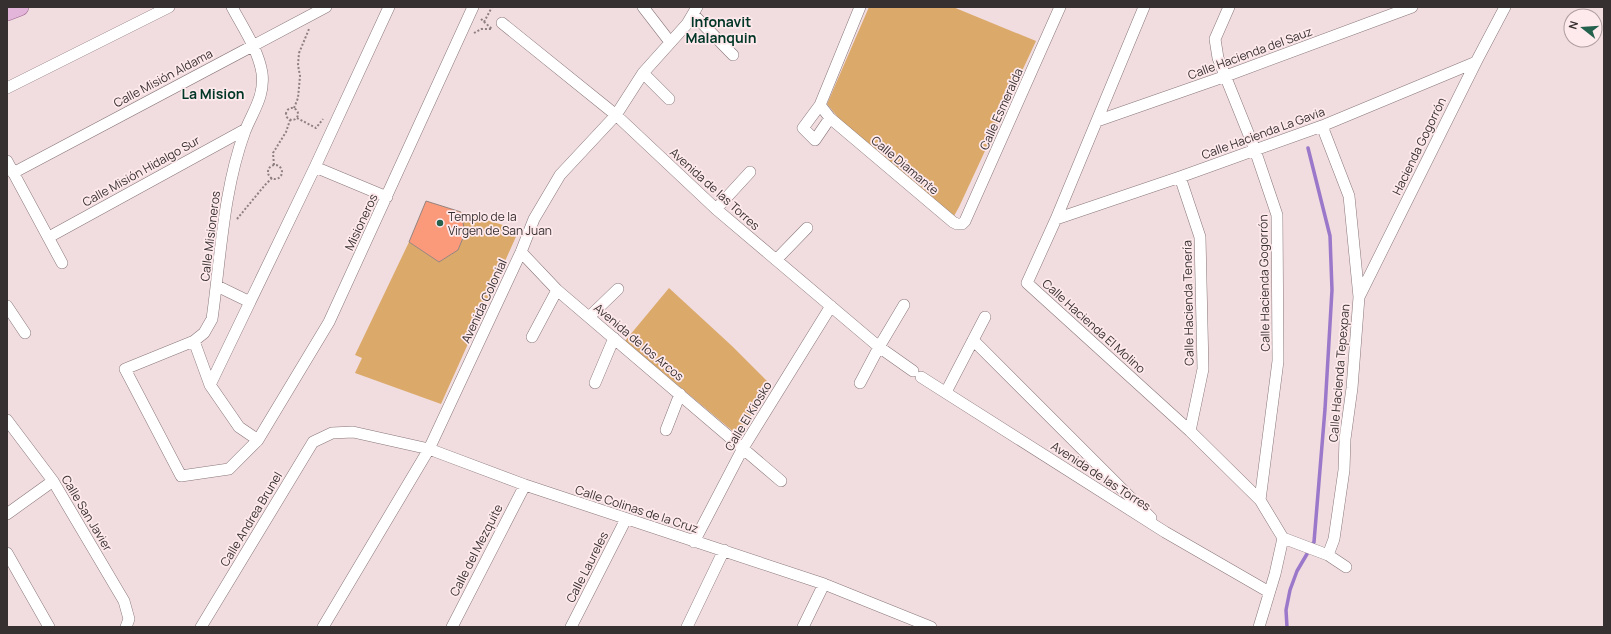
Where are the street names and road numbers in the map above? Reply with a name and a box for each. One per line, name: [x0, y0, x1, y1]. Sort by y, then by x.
street label: Calle Hacienda del Sauz: [1185, 23, 1315, 83]
street label: Calle Misión Aldama: [110, 45, 216, 111]
street label: Calle Esmeralda: [975, 65, 1027, 153]
street label: Hacienda Gogorrón: [1388, 94, 1450, 198]
street label: Calle Hacienda La Gavia: [1199, 103, 1327, 163]
street label: Calle Misión Hidalgo Sur: [79, 131, 203, 210]
street label: Calle Diamante: [868, 132, 942, 198]
street label: Avenida de las Torres: [666, 144, 764, 234]
street label: Calle Misioneros: [196, 190, 224, 282]
street label: Misioneros: [340, 191, 382, 253]
street label: Calle Hacienda Gogorrón: [1254, 214, 1274, 352]
street label: Calle Hacienda Tenería: [1178, 240, 1198, 366]
street label: Avenida Colonial: [457, 256, 511, 346]
street label: Calle Hacienda El Molino: [1039, 275, 1149, 377]
street label: Avenida de los Arcos: [590, 299, 688, 385]
street label: Calle Hacienda Tepexpan: [1324, 303, 1354, 443]
street label: Calle El Kiosko: [720, 378, 776, 454]
street label: Avenida de las Torres: [1048, 437, 1154, 515]
street label: Calle Andrea Brunel: [216, 468, 286, 570]
street label: Calle San Javier: [58, 472, 117, 555]
street label: Calle Colinas de la Cruz: [573, 481, 701, 537]
street label: Calle del Mezquite: [445, 501, 507, 599]
street label: Calle Laureles: [562, 529, 612, 605]

